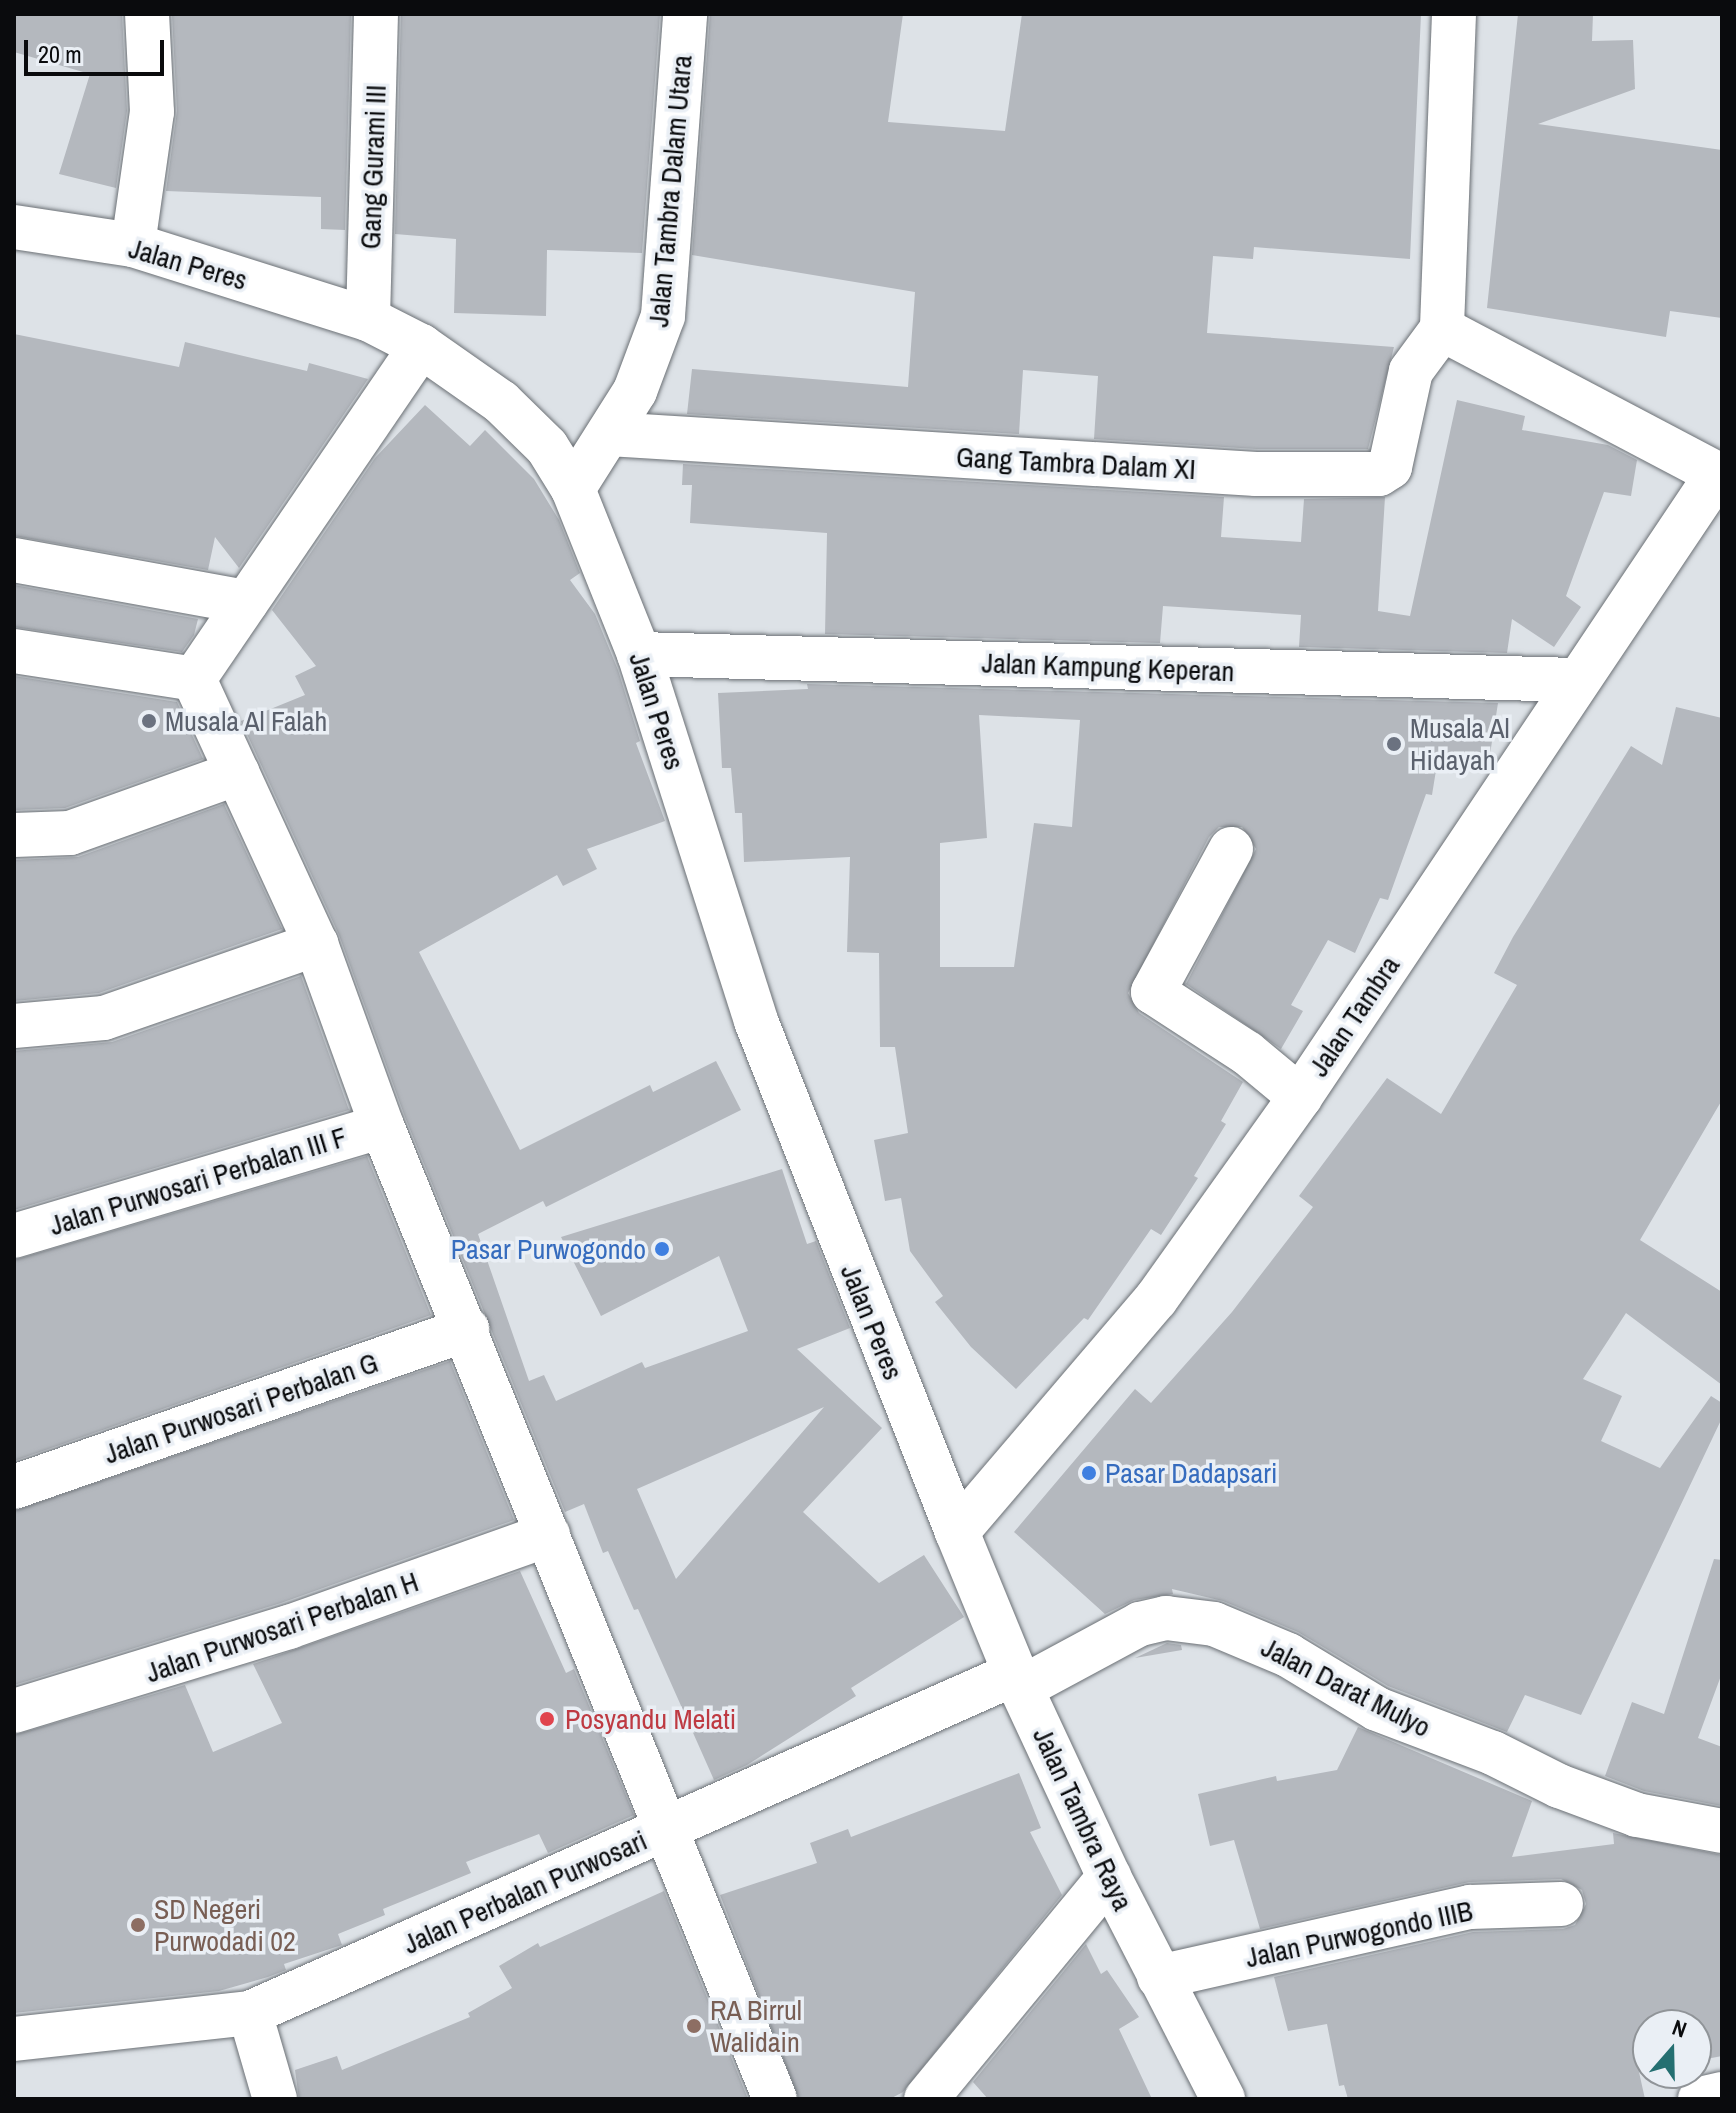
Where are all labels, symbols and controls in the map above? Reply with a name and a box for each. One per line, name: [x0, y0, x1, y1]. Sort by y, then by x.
scale bar: [28, 24, 168, 74]
text: 20 m: [38, 38, 82, 70]
street label: Jalan Tambra Dalam Utara: [641, 53, 699, 329]
street label: Gang Gurami III: [353, 84, 393, 250]
street label: Jalan Peres: [125, 231, 251, 297]
street label: Gang Tambra Dalam XI: [955, 440, 1197, 486]
street label: Jalan Kampung Keperan: [981, 646, 1235, 688]
street label: Jalan Peres: [622, 648, 692, 774]
place label: Musala Al Falah: [165, 704, 328, 738]
place label: Musala Al Hidayah: [1410, 711, 1511, 777]
marker: Musala Al Falah: [140, 712, 158, 730]
marker: Musala Al Hidayah: [1385, 735, 1403, 753]
street label: Jalan Tambra: [1301, 949, 1407, 1083]
street label: Jalan Purwosari Perbalan III F: [45, 1120, 351, 1242]
place label: Pasar Purwogondo: [451, 1232, 646, 1266]
marker: Pasar Purwogondo: [653, 1240, 671, 1258]
street label: Jalan Peres: [834, 1260, 910, 1384]
street label: Jalan Purwosari Perbalan G: [100, 1345, 382, 1471]
place label: Pasar Dadapsari: [1105, 1456, 1277, 1490]
marker: Pasar Dadapsari: [1080, 1464, 1098, 1482]
street label: Jalan Purwosari Perbalan H: [141, 1565, 423, 1689]
street label: Jalan Darat Mulyo: [1256, 1630, 1436, 1744]
place label: Posyandu Melati: [565, 1702, 736, 1736]
marker: Posyandu Melati: [536, 1708, 558, 1730]
street label: Jalan Tambra Raya: [1026, 1722, 1140, 1916]
street label: Jalan Perbalan Purwosari: [398, 1823, 652, 1961]
place label: SD Negeri Purwodadi 02: [154, 1892, 296, 1958]
street label: Jalan Purwogondo IIIB: [1243, 1894, 1475, 1974]
marker: SD Negeri Purwodadi 02: [129, 1916, 147, 1934]
place label: RA Birrul Walidain: [710, 1993, 803, 2059]
north arrow: [1632, 2009, 1712, 2089]
text: N: [1668, 2012, 1691, 2045]
marker: RA Birrul Walidain: [685, 2017, 703, 2035]

